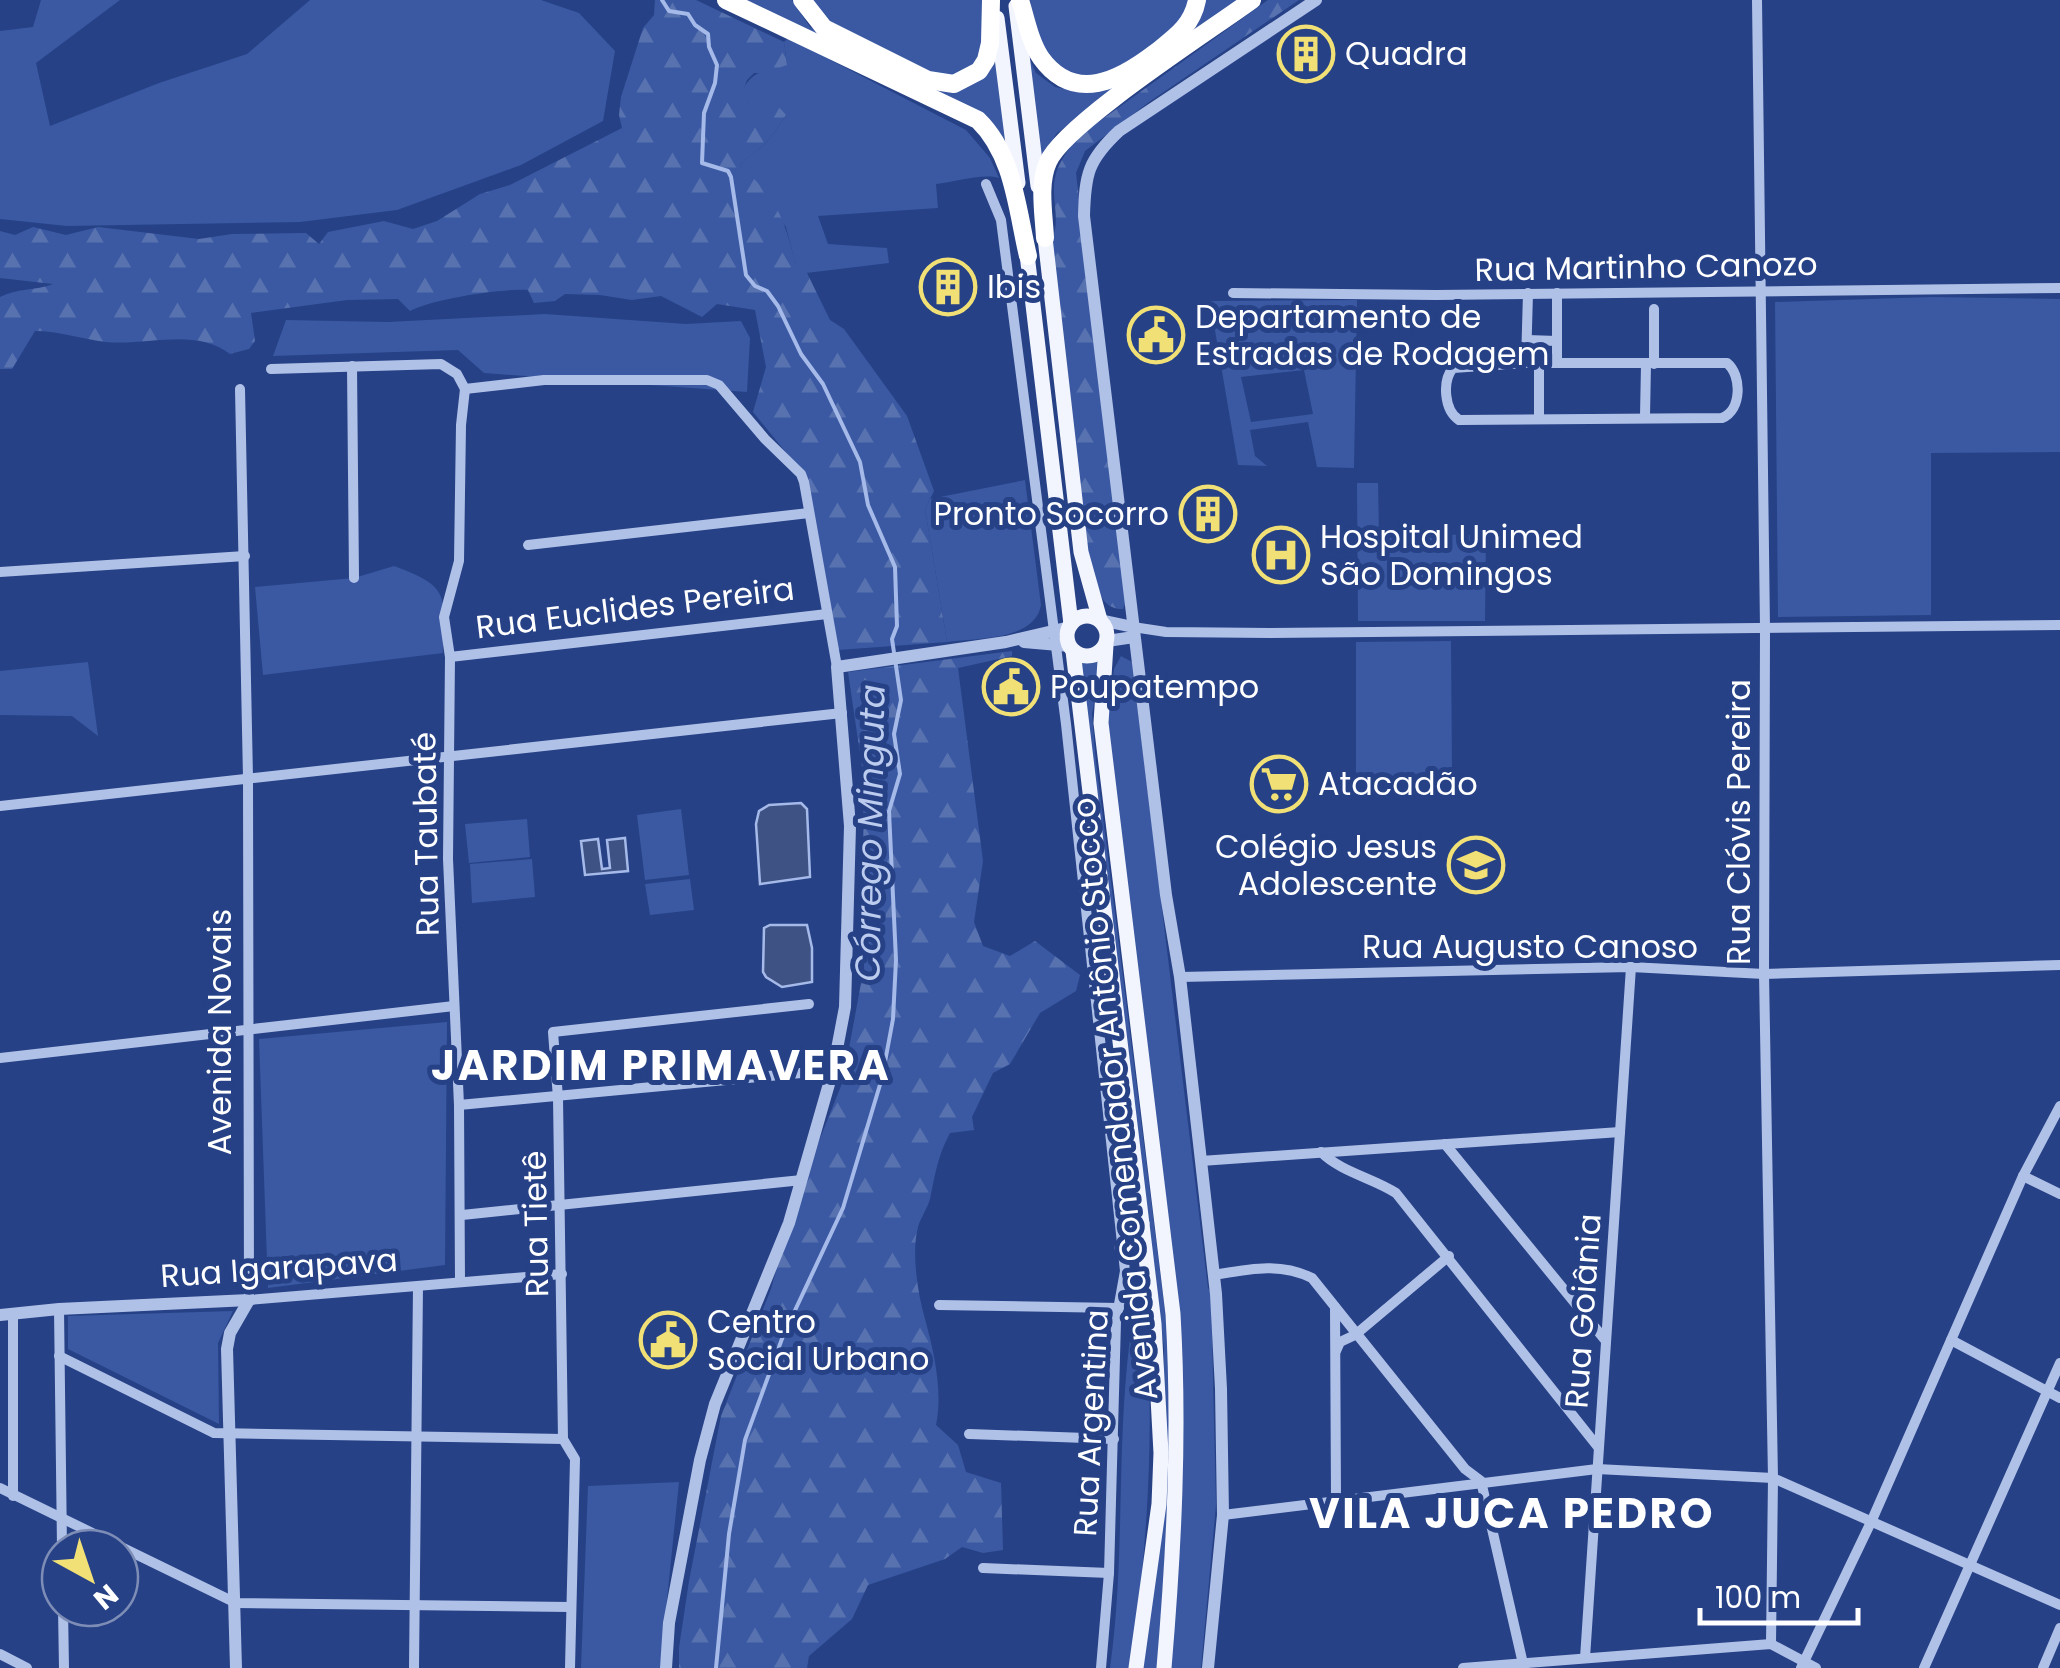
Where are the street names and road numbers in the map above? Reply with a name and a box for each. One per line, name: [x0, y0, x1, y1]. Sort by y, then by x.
street label: Rua Martinho Canozo: [1474, 241, 1818, 292]
street label: Rua Euclides Pereira: [473, 566, 797, 649]
street label: Rua Clóvis Pereira: [1716, 679, 1761, 965]
street label: Rua Taubaté: [401, 731, 450, 937]
street label: Avenida Comendador Antônio Stocco: [1060, 796, 1169, 1403]
street label: Avenida Novais: [197, 909, 242, 1155]
street label: Rua Augusto Canoso: [1362, 924, 1698, 969]
street label: Rua Tietê: [512, 1150, 559, 1298]
street label: Rua Goiânia: [1553, 1212, 1612, 1410]
street label: Rua Igarapava: [159, 1237, 399, 1298]
street label: Rua Argentina: [1062, 1308, 1119, 1538]

